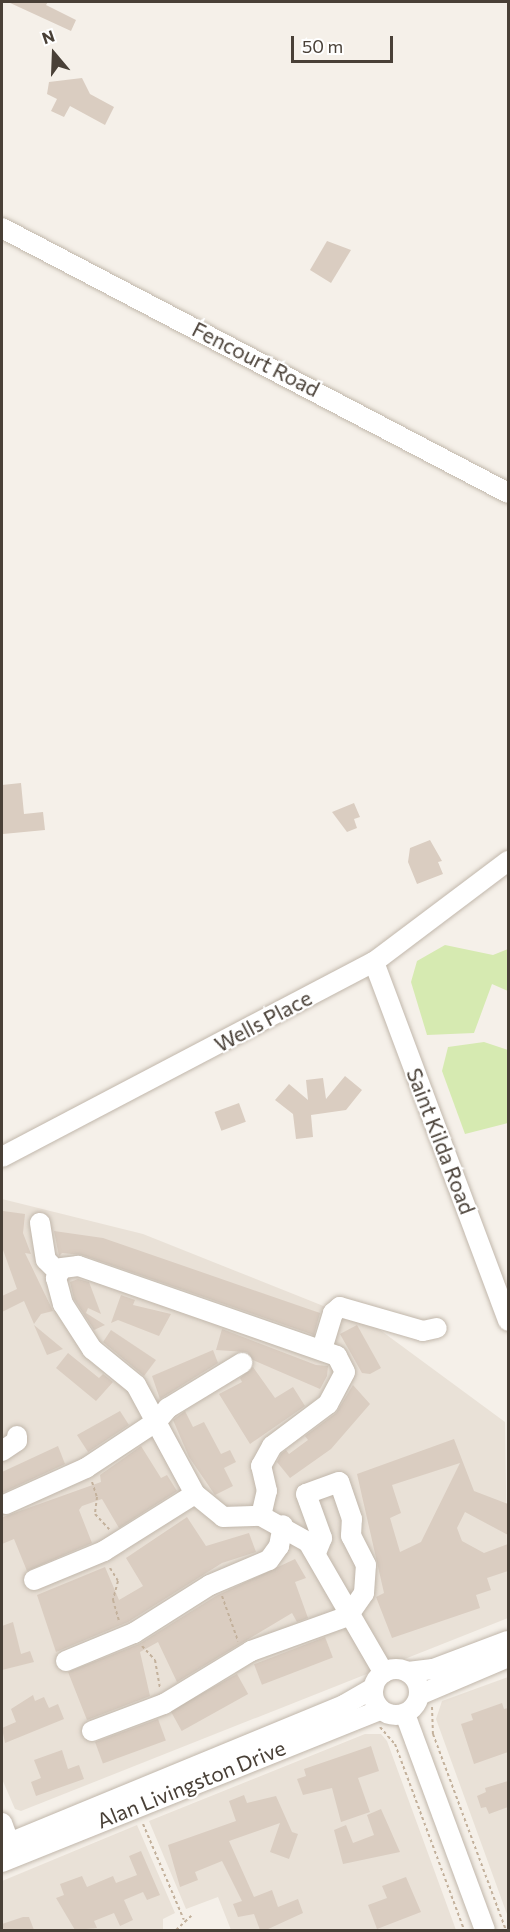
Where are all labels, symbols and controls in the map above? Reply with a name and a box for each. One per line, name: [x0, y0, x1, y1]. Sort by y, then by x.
north arrow: [24, 24, 84, 84]
scale bar: [294, 24, 396, 62]
text: N: [39, 26, 57, 47]
text: 50 m: [302, 35, 343, 57]
street label: Fencourt Road: [188, 316, 324, 402]
street label: Wells Place: [210, 985, 316, 1057]
street label: Saint Kilda Road: [402, 1064, 480, 1218]
street label: Alan Livingston Drive: [93, 1735, 289, 1833]

